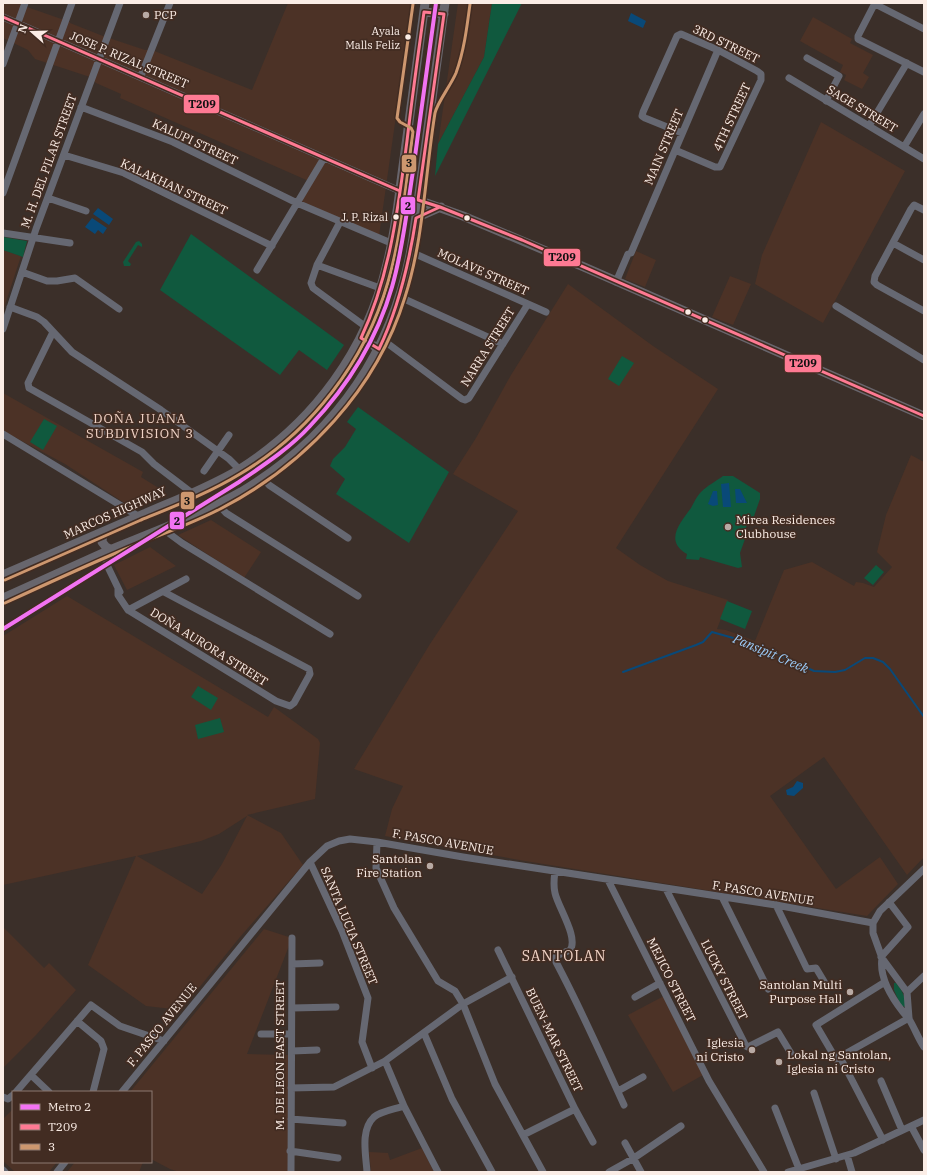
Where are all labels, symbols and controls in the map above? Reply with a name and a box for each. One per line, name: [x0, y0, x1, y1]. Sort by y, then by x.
place label: PCP: [154, 7, 177, 22]
marker: PCP: [141, 10, 151, 20]
north arrow: [12, 12, 52, 52]
street label: 3RD STREET: [690, 21, 762, 66]
text: N: [15, 22, 31, 35]
place label: Ayala Malls Feliz: [345, 24, 400, 52]
street label: JOSE P. RIZAL STREET: [68, 28, 191, 91]
marker: Ayala Malls Feliz: [403, 32, 413, 42]
street label: 4TH STREET: [709, 80, 754, 153]
street label: SAGE STREET: [824, 82, 901, 136]
street label: M. H. DEL PILAR STREET: [17, 91, 80, 230]
line badge: T209: [183, 94, 220, 114]
text: T209: [188, 97, 216, 111]
street label: MAIN STREET: [641, 106, 686, 187]
street label: KALUPI STREET: [150, 115, 241, 168]
line badge: 3: [401, 154, 417, 173]
street label: KALAKHAN STREET: [118, 155, 230, 218]
text: 3: [406, 156, 412, 170]
line badge: 2: [400, 196, 416, 215]
text: 2: [405, 199, 411, 213]
place label: J. P. Rizal: [341, 210, 388, 224]
marker: J. P. Rizal: [391, 212, 401, 222]
unlabelled marker: [462, 213, 472, 223]
street label: MOLAVE STREET: [435, 245, 531, 298]
line badge: T209: [543, 248, 581, 267]
text: T209: [548, 250, 576, 264]
street label: NARRA STREET: [457, 304, 518, 389]
unlabelled marker: [683, 307, 693, 317]
unlabelled marker: [700, 315, 710, 325]
line badge: T209: [784, 354, 822, 373]
text: T209: [789, 356, 817, 370]
district label: DOÑA JUANA SUBDIVISION 3: [86, 410, 194, 442]
street label: MARCOS HIGHWAY: [61, 483, 169, 542]
line badge: 3: [180, 491, 195, 510]
text: 3: [184, 494, 190, 508]
line badge: 2: [169, 511, 185, 530]
place label: Mirea Residences Clubhouse: [736, 512, 835, 541]
text: 2: [174, 514, 180, 528]
marker: Mirea Residences Clubhouse: [723, 522, 733, 532]
street label: DOÑA AURORA STREET: [148, 604, 271, 689]
water label: Pansipit Creek: [730, 630, 811, 677]
street label: F. PASCO AVENUE: [391, 825, 495, 858]
place label: Santolan Fire Station: [356, 851, 422, 880]
marker: Santolan Fire Station: [425, 861, 435, 871]
street label: SANTA LUCIA STREET: [318, 864, 381, 987]
street label: F. PASCO AVENUE: [711, 877, 815, 908]
street label: MEJICO STREET: [644, 935, 699, 1025]
street label: LUCKY STREET: [698, 937, 751, 1023]
district label: SANTOLAN: [522, 947, 606, 965]
place label: Santolan Multi Purpose Hall: [760, 977, 842, 1006]
street label: F. PASCO AVENUE: [123, 980, 200, 1069]
street label: M. DE LEON EAST STREET: [272, 980, 287, 1130]
street label: BUEN-MAR STREET: [523, 985, 586, 1095]
marker: Santolan Multi Purpose Hall: [845, 987, 855, 997]
place label: Iglesia ni Cristo: [696, 1035, 744, 1064]
marker: Iglesia ni Cristo: [747, 1045, 757, 1055]
place label: Lokal ng Santolan, Iglesia ni Cristo: [787, 1047, 891, 1076]
marker: Lokal ng Santolan, Iglesia ni Cristo: [774, 1057, 784, 1067]
legend: [12, 1091, 152, 1163]
text: Metro 2: [48, 1099, 91, 1114]
text: T209: [48, 1119, 77, 1134]
text: 3: [48, 1139, 55, 1154]

